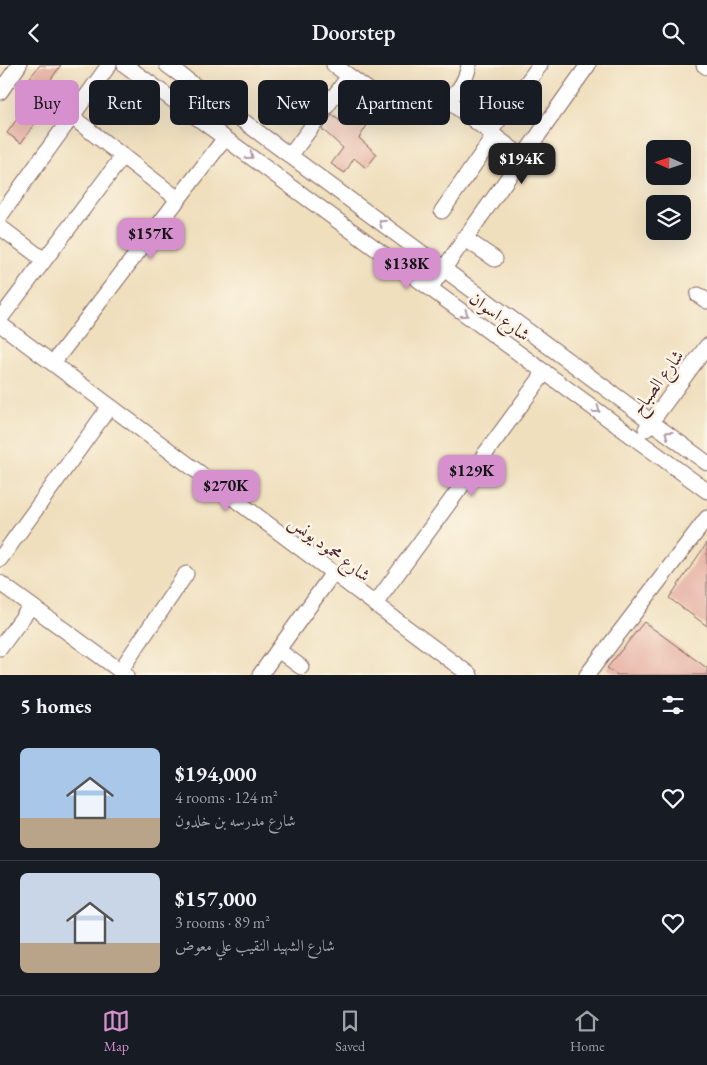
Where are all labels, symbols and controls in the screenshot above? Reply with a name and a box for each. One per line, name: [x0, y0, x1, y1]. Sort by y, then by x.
text: Doorstep: [312, 18, 395, 47]
icon: back: [20, 19, 48, 47]
icon: search: [659, 19, 687, 47]
chip: Buy: [15, 80, 79, 125]
chip: Rent: [89, 80, 160, 125]
chip: Filters: [170, 80, 248, 125]
chip: New: [258, 80, 328, 125]
chip: Apartment: [338, 80, 450, 125]
chip: House: [460, 80, 542, 125]
north arrow: [646, 140, 691, 185]
map controls: [646, 140, 691, 240]
pin: $194K: [487, 143, 557, 185]
text: $194K: [500, 148, 544, 169]
one-way arrow: [244, 150, 254, 159]
button: layers: [646, 195, 691, 240]
pin: $157K: [116, 217, 186, 260]
one-way arrow: [379, 221, 388, 229]
text: $157K: [129, 223, 173, 244]
pin: $138K: [372, 247, 442, 290]
text: $138K: [385, 253, 429, 274]
street label: شارع اسوان: [463, 286, 535, 349]
one-way arrow: [459, 308, 469, 317]
street label: شارع الصباح: [626, 345, 692, 422]
one-way arrow: [591, 404, 600, 413]
one-way arrow: [664, 431, 674, 440]
pin: $129K: [437, 455, 507, 497]
text: $129K: [450, 460, 494, 481]
pin: $270K: [191, 469, 261, 512]
text: $270K: [204, 475, 248, 496]
street label: شارع محمود يونس: [282, 510, 376, 590]
icon: filters: [659, 691, 687, 719]
text: 5 homes: [20, 692, 92, 719]
text: $194,000: [175, 760, 257, 787]
icon: home: [60, 768, 120, 828]
icon: heart: [659, 784, 687, 812]
text: 4 rooms · 124 m²: [175, 787, 278, 808]
text: شارع مدرسه بن خلدون: [175, 810, 296, 831]
text: $157,000: [175, 885, 257, 912]
icon: home: [60, 893, 120, 953]
icon: heart: [659, 909, 687, 937]
text: 3 rooms · 89 m²: [175, 912, 270, 933]
text: شارع الشهيد النقيب علي معوض: [175, 935, 335, 956]
tab: Map: [102, 1007, 130, 1055]
tab: Saved: [335, 1007, 365, 1055]
tab: Home: [570, 1007, 605, 1055]

